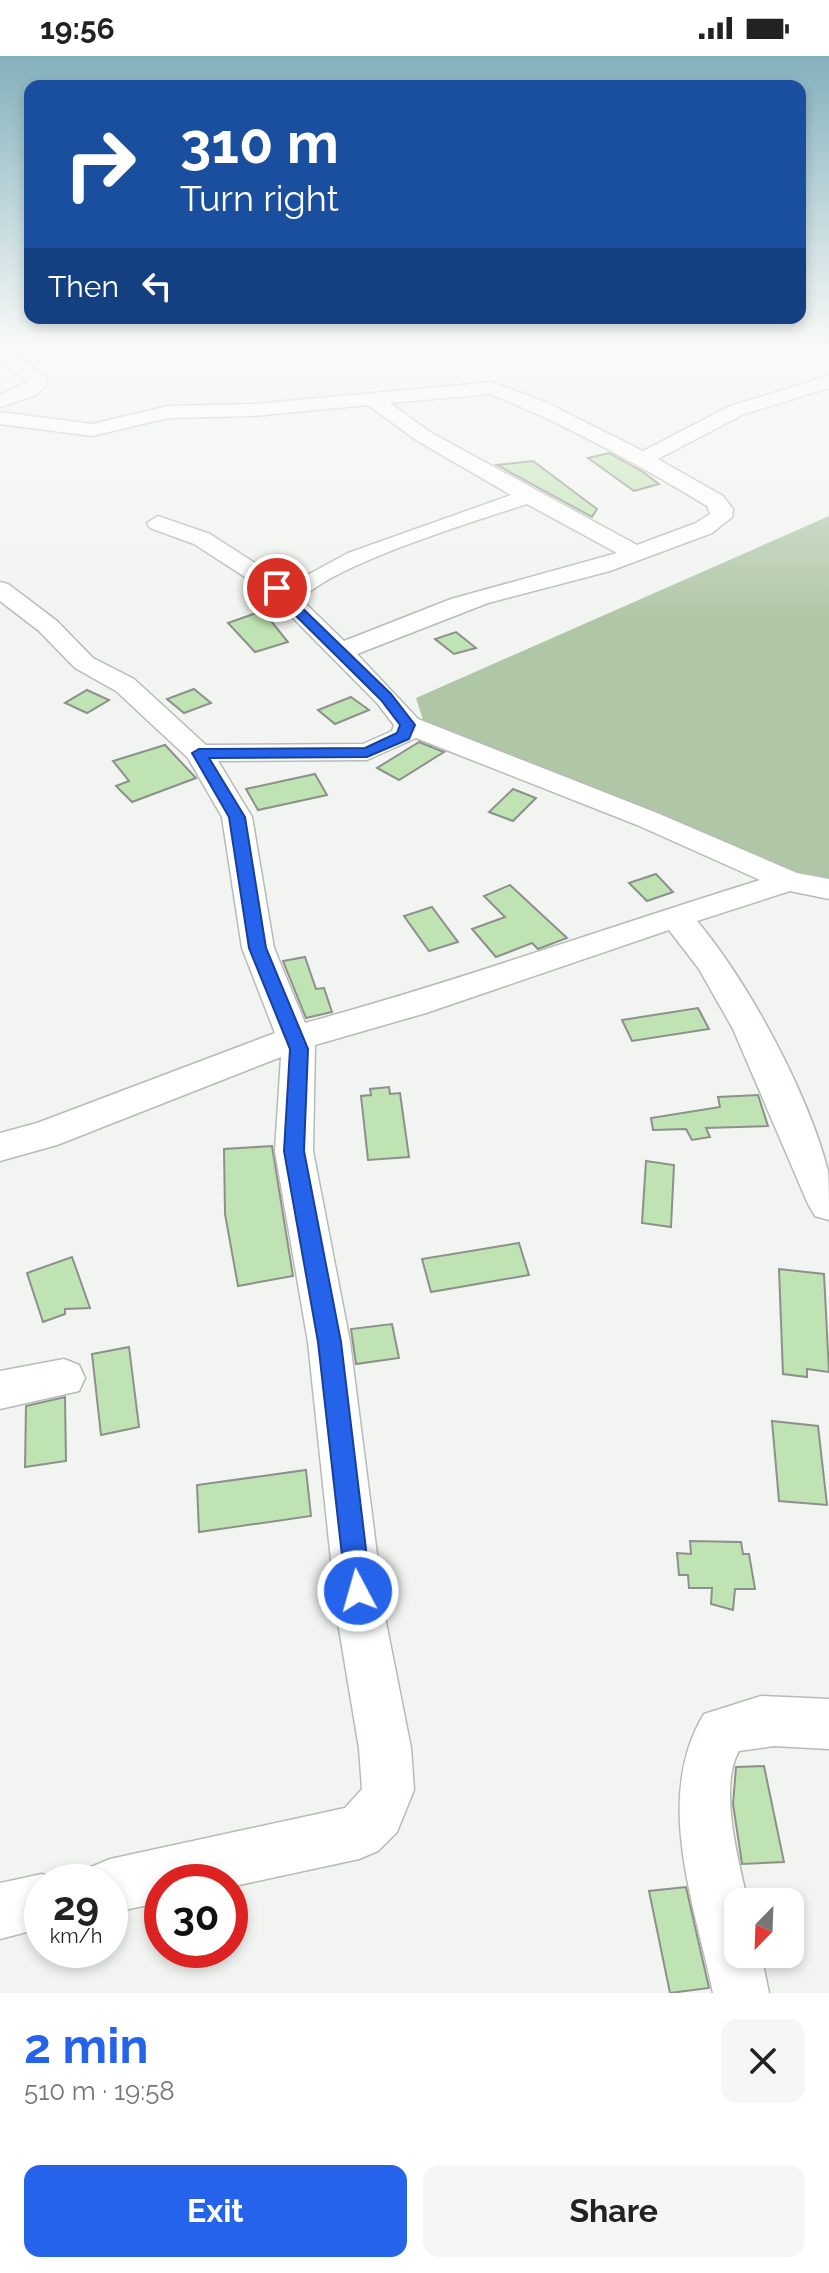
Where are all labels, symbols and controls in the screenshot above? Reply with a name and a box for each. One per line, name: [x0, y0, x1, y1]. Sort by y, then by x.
text: 19:56: [40, 11, 115, 46]
text: 310 m: [180, 110, 339, 176]
icon: right: [48, 112, 152, 216]
text: Turn right: [180, 177, 339, 219]
icon: left: [135, 264, 179, 308]
text: Then: [48, 269, 119, 304]
pin: [243, 554, 311, 622]
icon: arrive: [255, 566, 299, 610]
position arrow: [316, 1549, 400, 1633]
speed limit sign: 30: [144, 1864, 248, 1968]
text: 29: [53, 1882, 99, 1929]
north arrow: [724, 1888, 804, 1968]
map controls: [724, 1888, 804, 1968]
text: km/h: [50, 1924, 102, 1948]
text: 2 min: [24, 2018, 149, 2074]
button: close: [721, 2019, 805, 2103]
text: 510 m · 19:58: [24, 2076, 175, 2106]
button: Exit: [24, 2165, 407, 2257]
button: Share: [423, 2165, 805, 2257]

